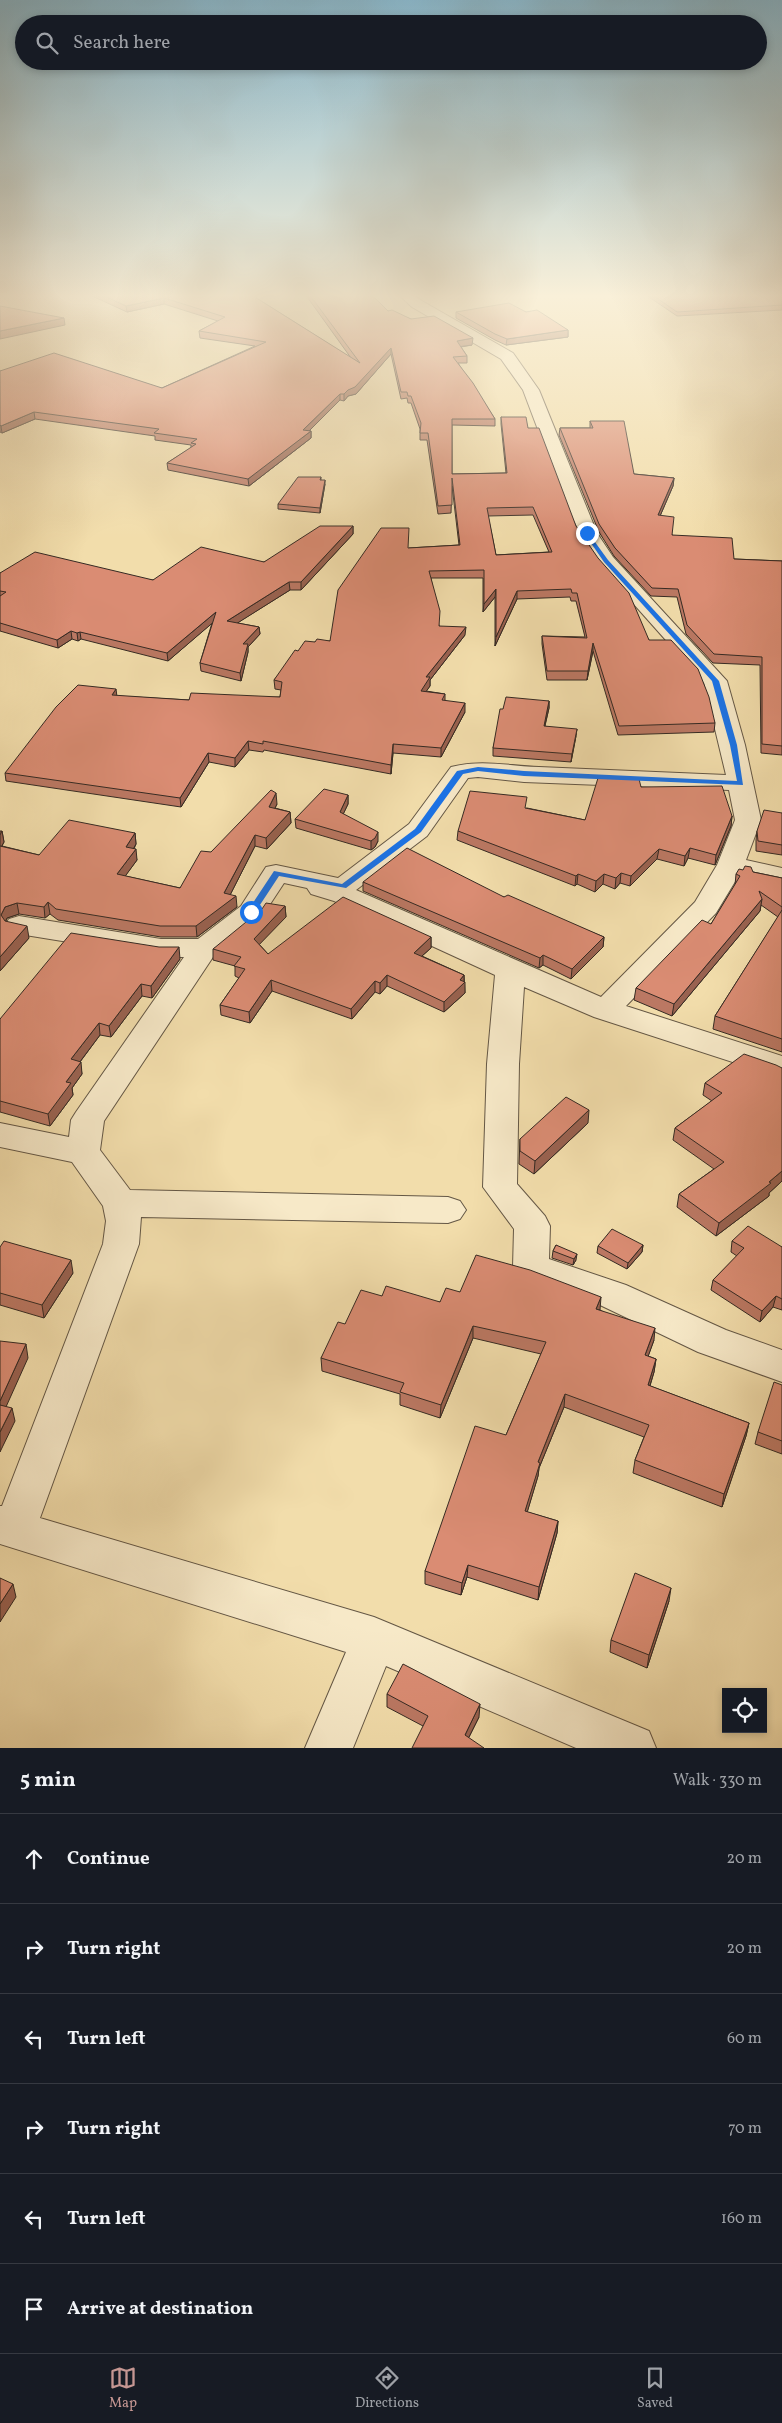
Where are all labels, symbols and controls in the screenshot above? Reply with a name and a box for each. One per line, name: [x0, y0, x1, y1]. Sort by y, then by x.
search box: [15, 15, 767, 70]
icon: search: [33, 29, 61, 57]
text: Search here: [73, 30, 170, 56]
route end: [576, 522, 599, 545]
route start: [240, 901, 263, 924]
map controls: [722, 1688, 767, 1733]
button: locate: [722, 1688, 767, 1733]
text: 5 min: [20, 1766, 76, 1795]
text: Walk · 330 m: [673, 1770, 762, 1792]
icon: ahead: [20, 1845, 48, 1873]
text: Continue: [67, 1846, 150, 1872]
text: 20 m: [727, 1848, 762, 1870]
icon: right: [20, 1935, 48, 1963]
text: Turn right: [67, 1936, 160, 1962]
text: 20 m: [727, 1938, 762, 1960]
icon: left: [20, 2025, 48, 2053]
text: Turn left: [67, 2026, 146, 2052]
text: 60 m: [727, 2028, 762, 2050]
icon: right: [20, 2115, 48, 2143]
text: Turn right: [67, 2116, 160, 2142]
text: 70 m: [728, 2118, 762, 2140]
icon: left: [20, 2205, 48, 2233]
text: Turn left: [67, 2206, 146, 2232]
text: 160 m: [721, 2208, 762, 2230]
icon: arrive: [20, 2295, 48, 2323]
text: Arrive at destination: [67, 2296, 253, 2322]
tab: Map: [109, 2364, 137, 2413]
tab: Directions: [355, 2364, 419, 2413]
tab: Saved: [637, 2364, 673, 2413]

